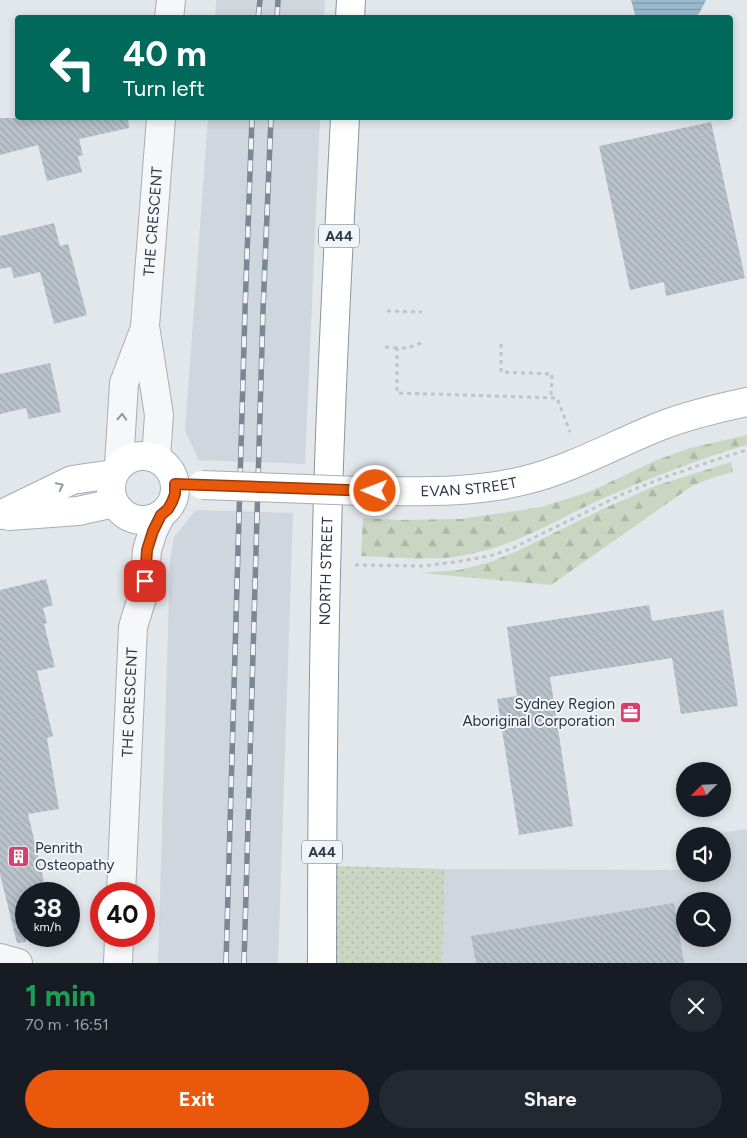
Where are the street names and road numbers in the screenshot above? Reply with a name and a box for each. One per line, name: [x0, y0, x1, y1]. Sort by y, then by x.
street label: THE CRESCENT: [140, 165, 166, 277]
road number: A44: [319, 225, 359, 248]
street label: EVAN STREET: [420, 473, 519, 500]
street label: NORTH STREET: [316, 516, 336, 626]
street label: THE CRESCENT: [118, 646, 141, 758]
road number: A44: [302, 840, 342, 864]

